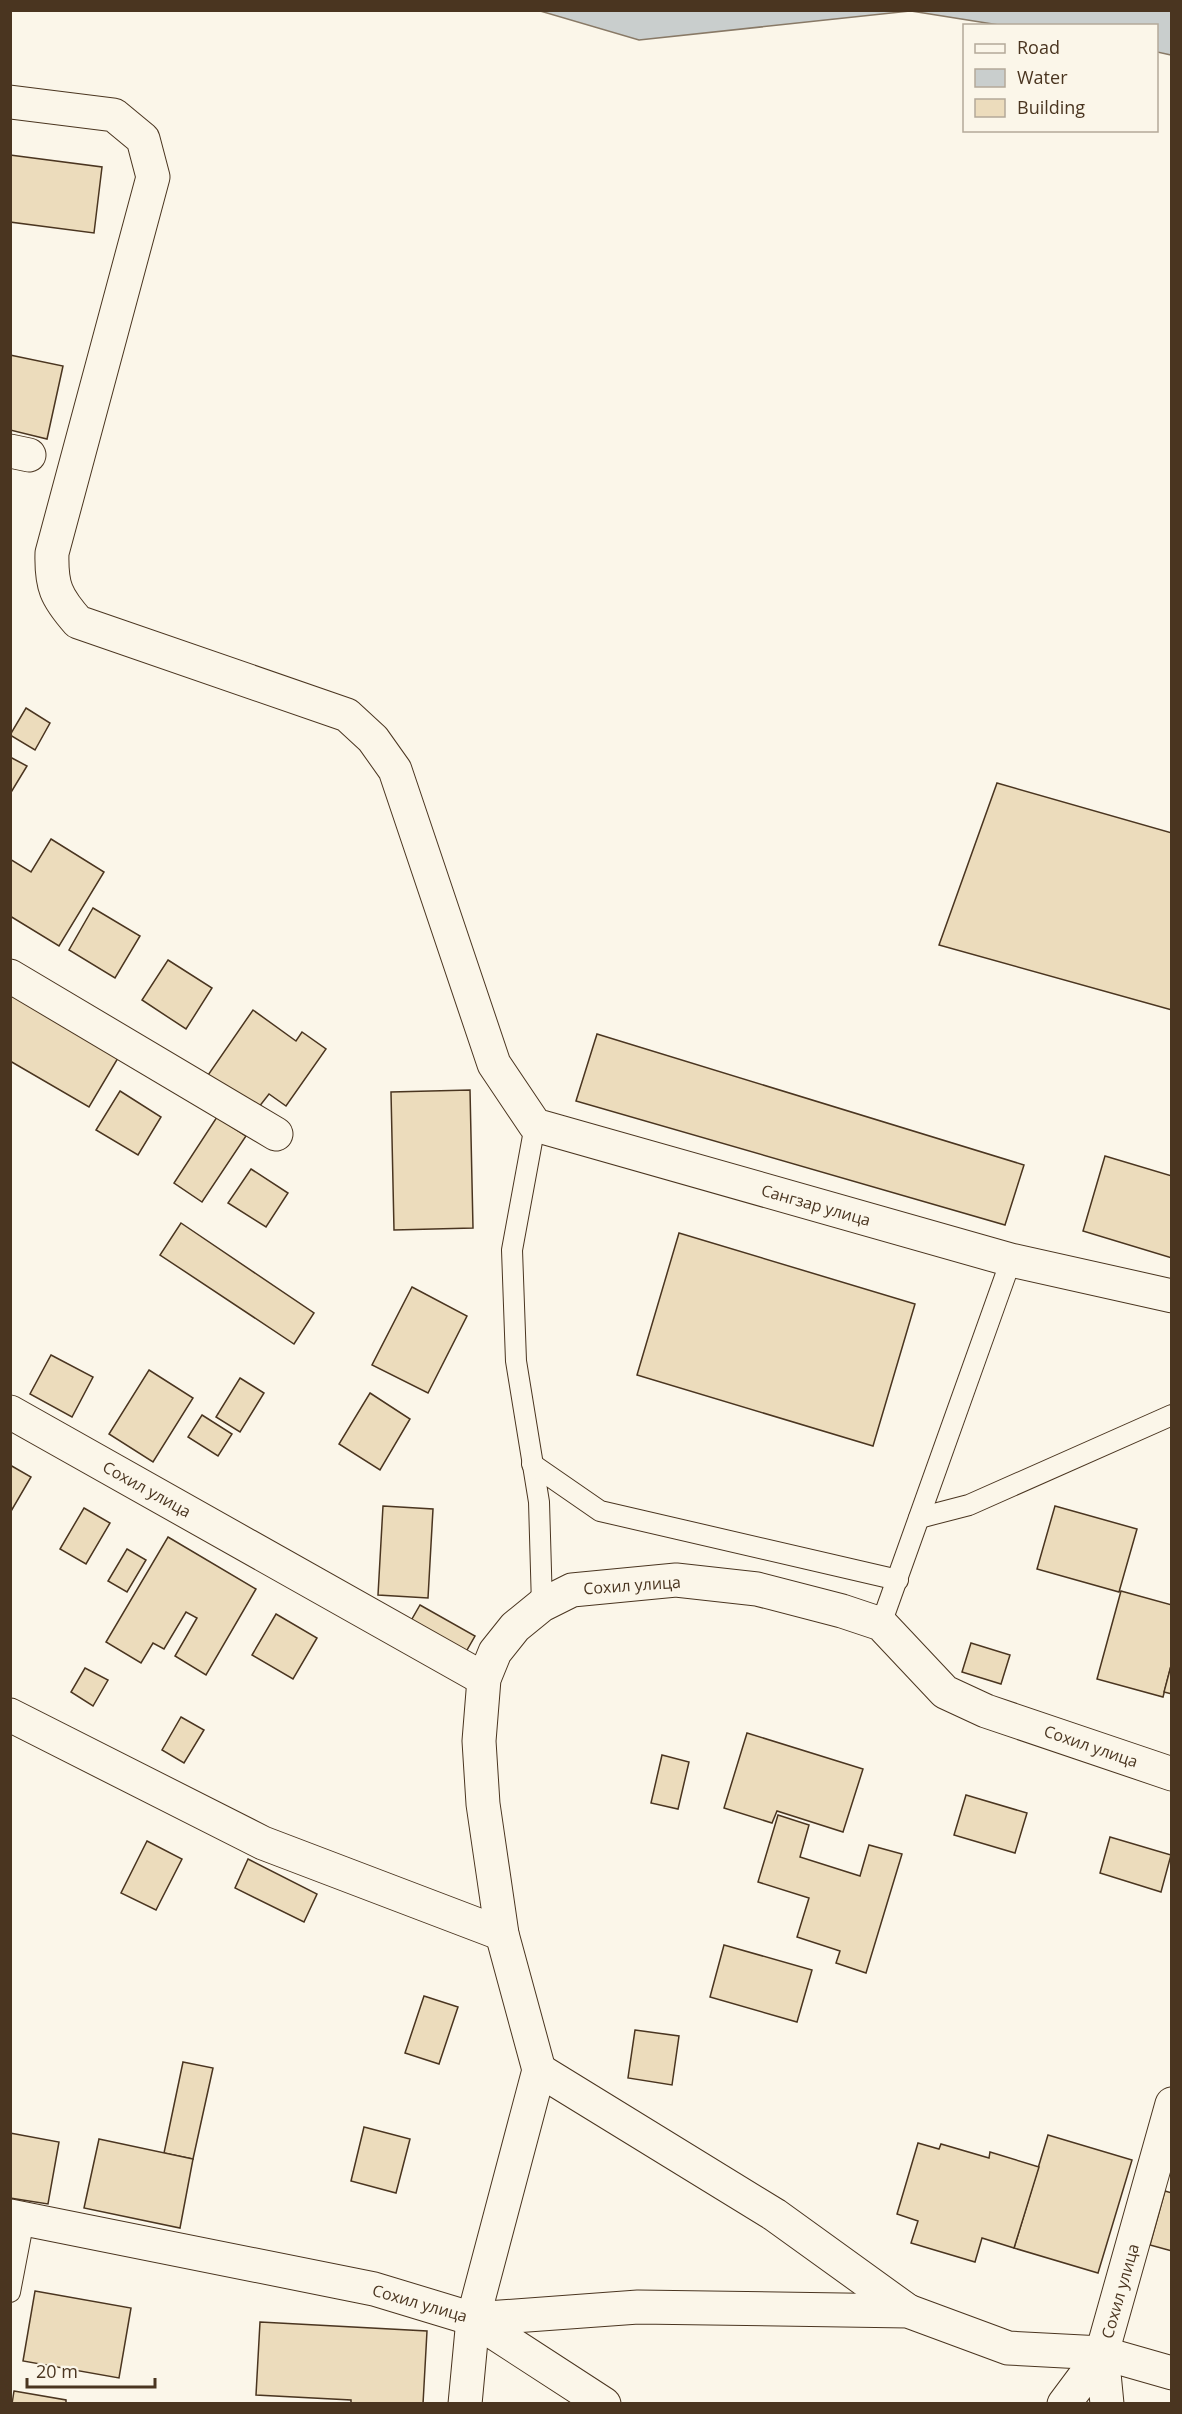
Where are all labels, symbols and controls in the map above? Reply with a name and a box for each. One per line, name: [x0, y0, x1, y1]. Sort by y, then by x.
legend: [963, 24, 1158, 132]
text: Road: [1017, 35, 1060, 59]
text: Water: [1017, 65, 1068, 89]
text: Building: [1017, 95, 1085, 119]
street label: Сангзар улица: [759, 1179, 873, 1231]
street label: Сохил улица: [99, 1456, 195, 1522]
street label: Сохил улица: [582, 1571, 682, 1599]
street label: Сохил улица: [1041, 1720, 1141, 1772]
street label: Сохил улица: [1096, 2241, 1144, 2341]
street label: Сохил улица: [370, 2279, 470, 2327]
scale bar: [27, 2351, 154, 2389]
text: 20 m: [36, 2359, 78, 2383]

